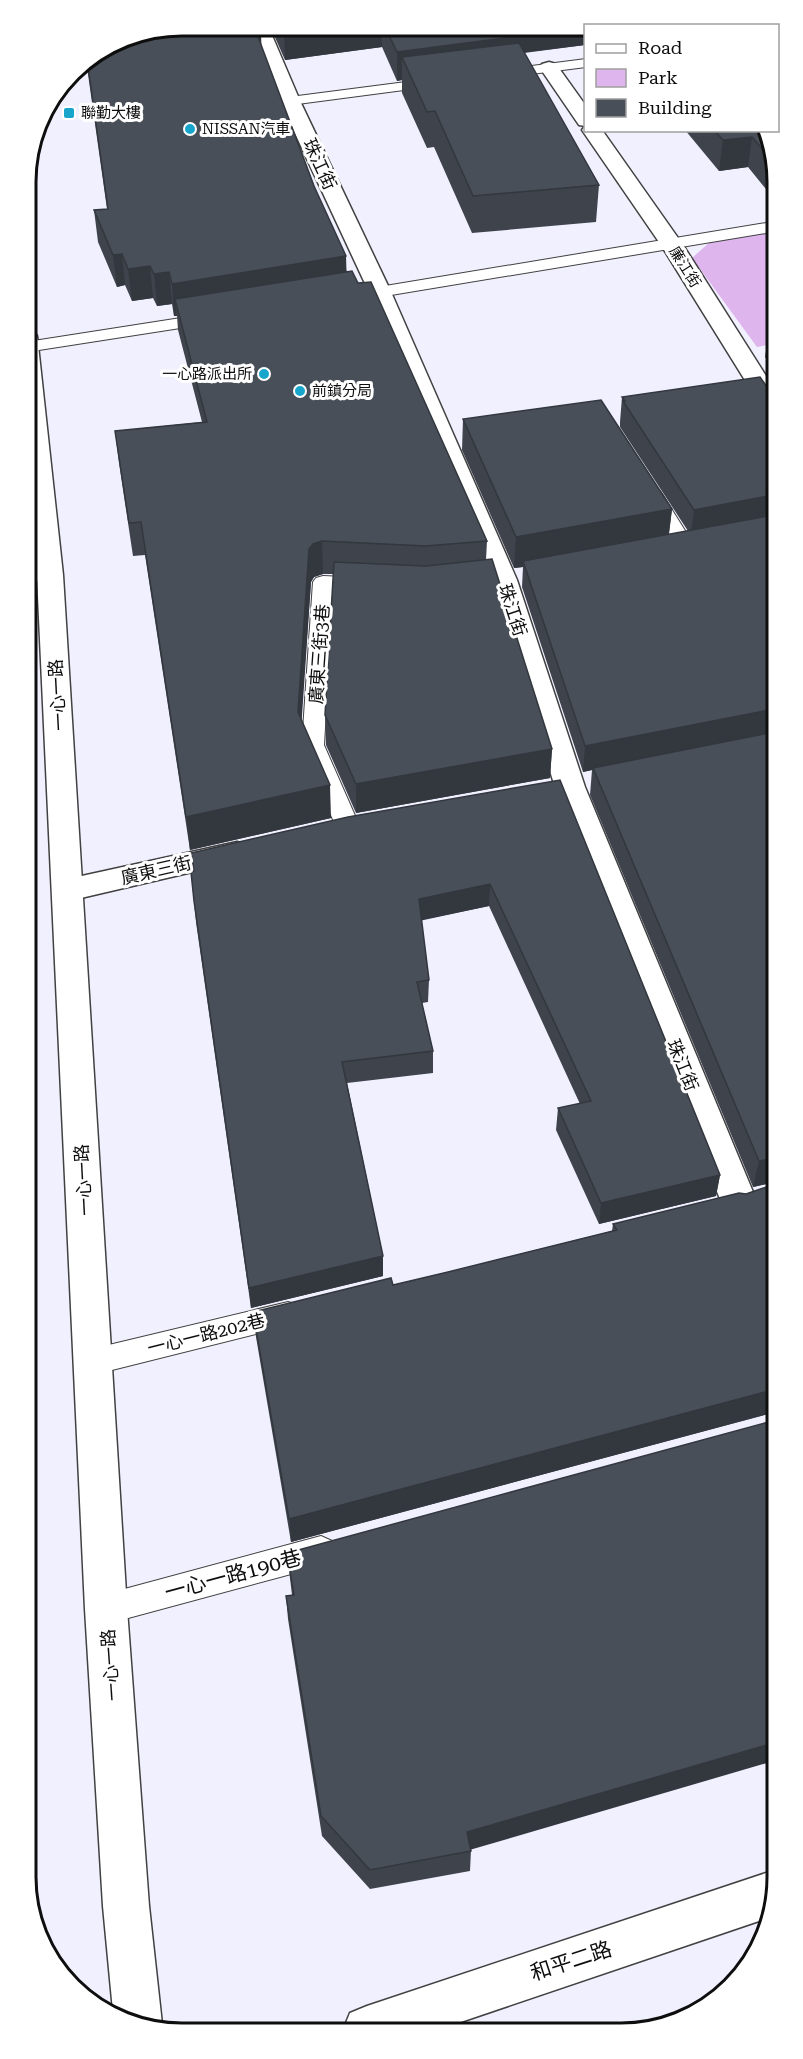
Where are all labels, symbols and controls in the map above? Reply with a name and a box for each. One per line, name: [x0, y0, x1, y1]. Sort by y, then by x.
legend: [584, 24, 779, 132]
text: Road: [638, 37, 683, 58]
text: Park: [638, 67, 678, 88]
text: Building: [638, 97, 712, 118]
place label: 聯勤大樓: [81, 104, 141, 122]
marker: 聯勤大樓: [62, 106, 76, 120]
place label: NISSAN汽車: [202, 120, 290, 138]
marker: NISSAN汽車: [183, 122, 197, 136]
street label: 珠江街: [299, 135, 341, 193]
street label: 廉江街: [665, 243, 705, 291]
place label: 一心路派出所: [162, 365, 252, 383]
marker: 一心路派出所: [257, 367, 271, 381]
place label: 前鎮分局: [312, 382, 372, 400]
marker: 前鎮分局: [293, 384, 307, 398]
street label: 珠江街: [495, 581, 531, 639]
street label: 廣東三街3巷: [305, 603, 333, 705]
street label: 一心一路: [45, 658, 69, 732]
street label: 廣東三街: [119, 852, 193, 888]
street label: 珠江街: [663, 1036, 703, 1094]
street label: 一心一路: [71, 1143, 95, 1217]
street label: 一心一路202巷: [145, 1309, 267, 1359]
street label: 一心一路190巷: [162, 1545, 304, 1605]
street label: 一心一路: [97, 1628, 123, 1702]
street label: 和平二路: [527, 1937, 615, 1985]

